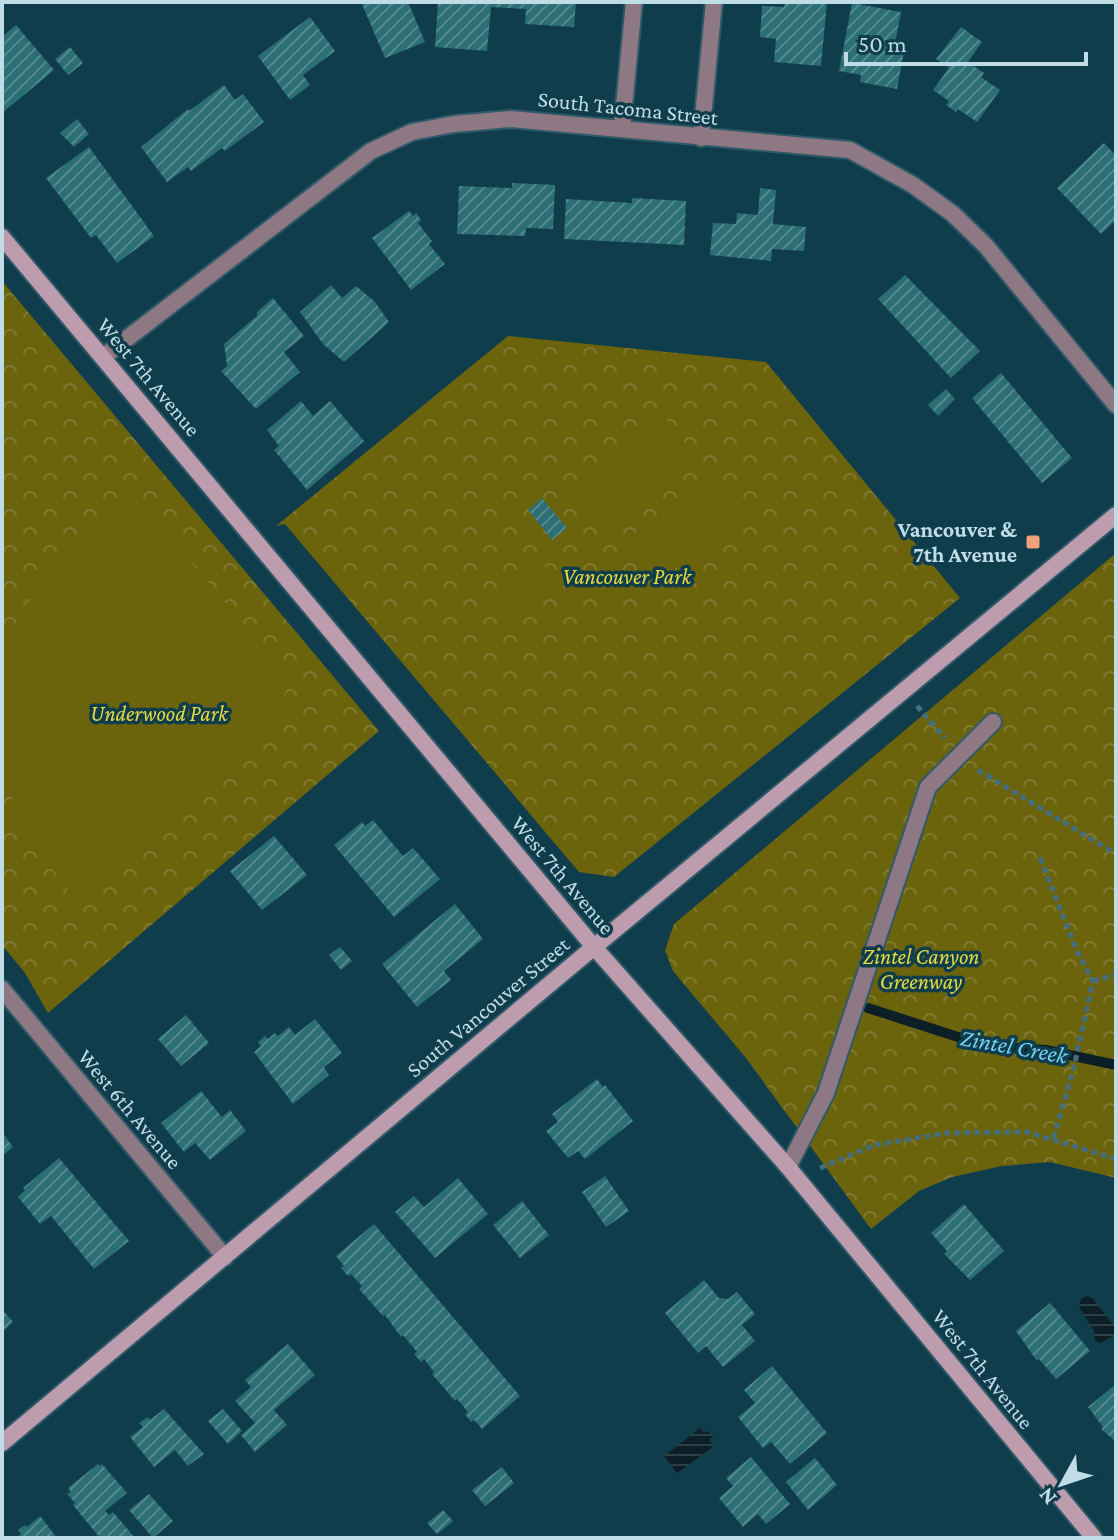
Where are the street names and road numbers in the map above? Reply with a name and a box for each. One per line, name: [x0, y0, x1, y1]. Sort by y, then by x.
street label: South Tacoma Street: [537, 86, 720, 130]
street label: West 7th Avenue: [92, 313, 206, 441]
street label: West 7th Avenue: [506, 811, 620, 939]
street label: South Vancouver Street: [402, 931, 575, 1082]
street label: West 6th Avenue: [73, 1044, 187, 1174]
street label: West 7th Avenue: [927, 1304, 1039, 1434]

